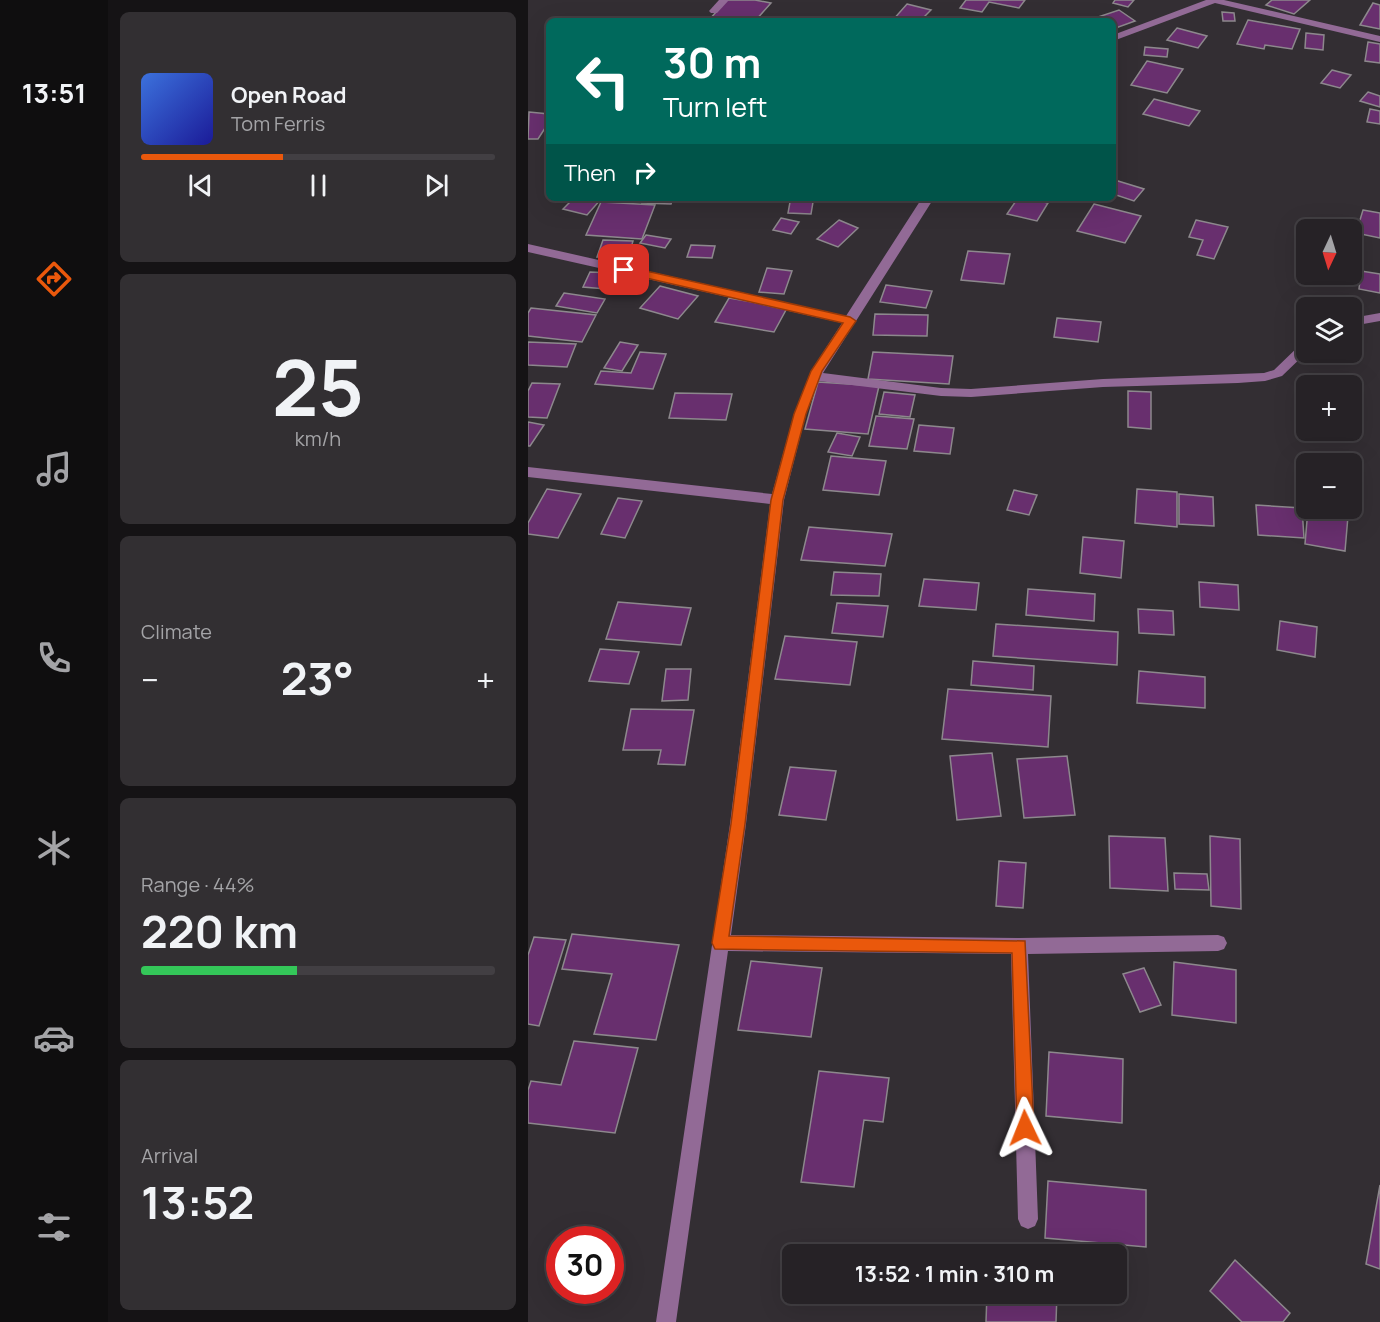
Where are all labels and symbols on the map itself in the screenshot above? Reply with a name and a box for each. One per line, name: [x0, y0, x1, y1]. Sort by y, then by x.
north arrow: [1296, 219, 1362, 285]
pin: [598, 244, 649, 295]
position arrow: [993, 1096, 1057, 1160]
speed limit sign: 30: [546, 1226, 624, 1304]

